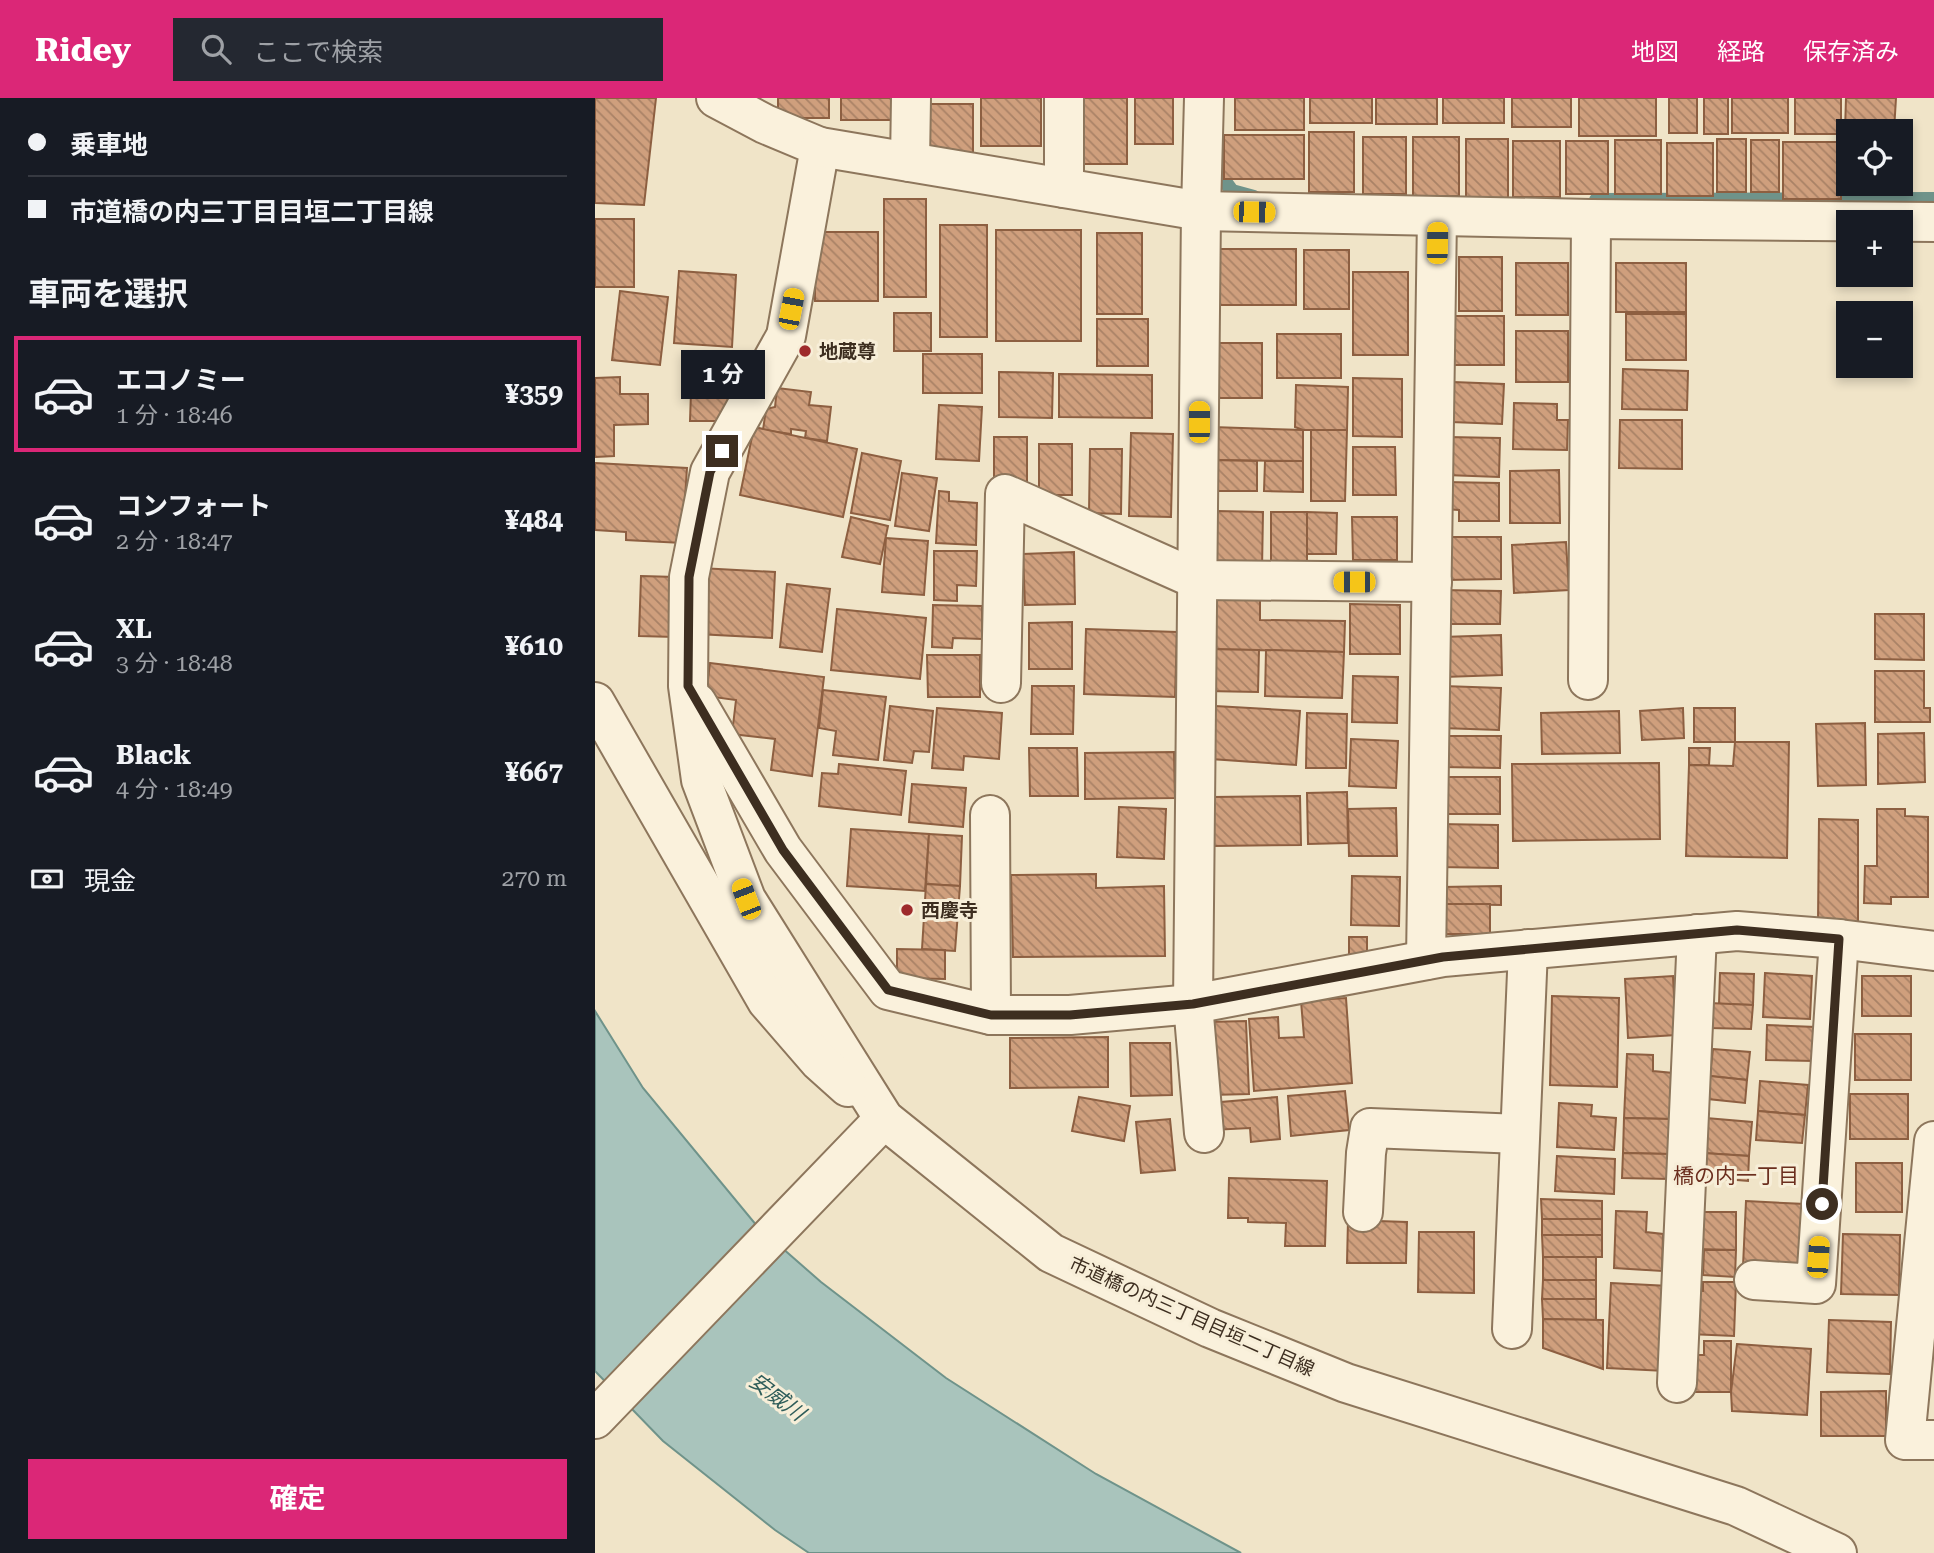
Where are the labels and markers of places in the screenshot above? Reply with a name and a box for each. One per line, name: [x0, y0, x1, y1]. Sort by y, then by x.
place label: 地蔵尊: [819, 340, 876, 363]
marker: 地蔵尊: [797, 343, 813, 359]
place label: 西慶寺: [921, 899, 978, 922]
marker: 西慶寺: [899, 902, 915, 918]

